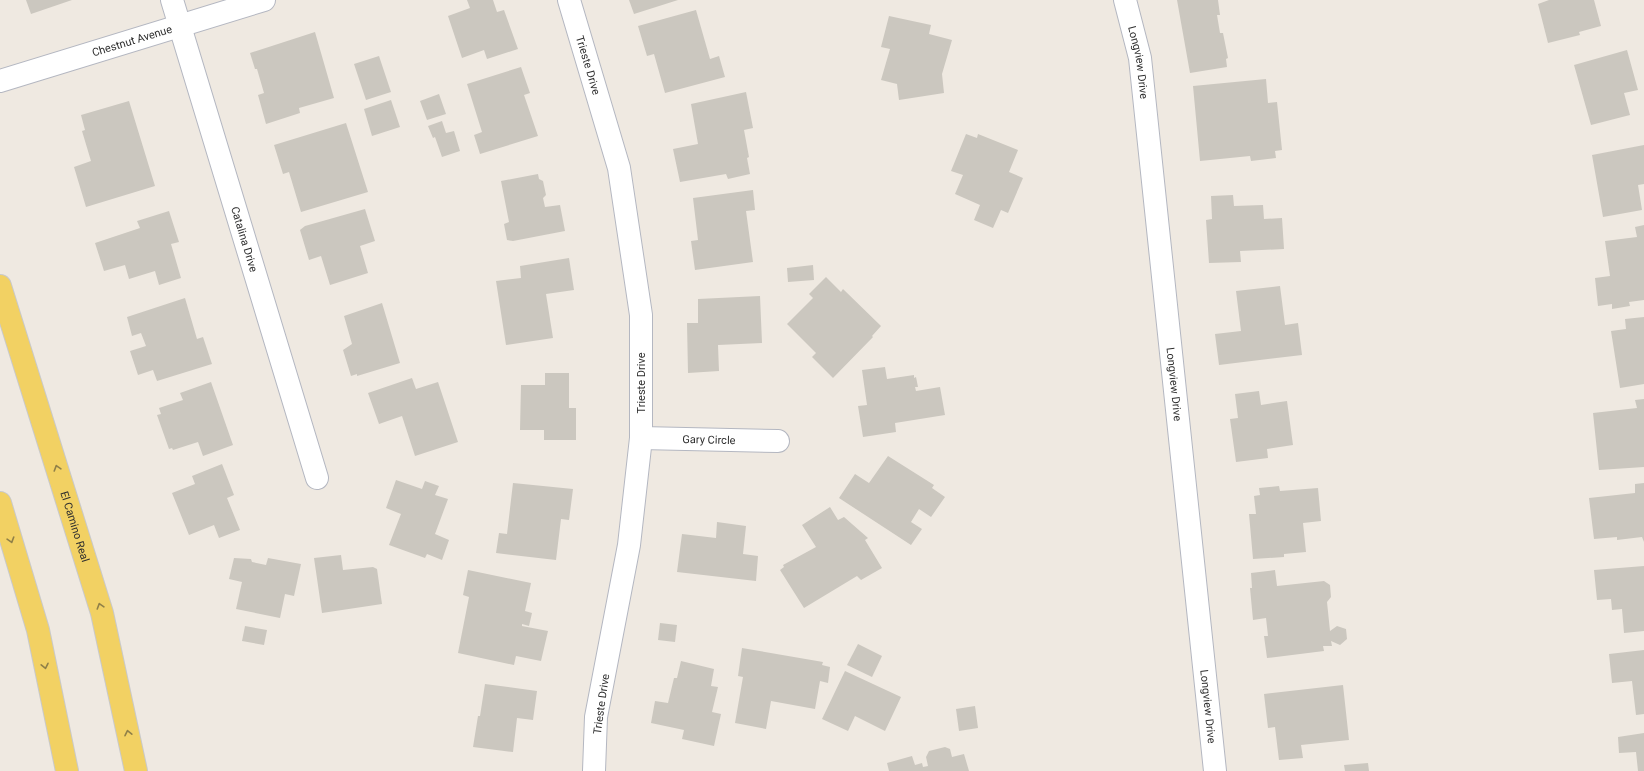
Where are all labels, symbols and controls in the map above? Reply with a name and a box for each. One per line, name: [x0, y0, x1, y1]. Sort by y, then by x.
street label: Chestnut Avenue: [91, 23, 174, 59]
street label: Longview Drive: [1125, 25, 1150, 100]
street label: Trieste Drive: [573, 34, 603, 97]
street label: Catalina Drive: [228, 205, 260, 274]
street label: Longview Drive: [1163, 347, 1184, 422]
street label: Trieste Drive: [635, 352, 648, 413]
street label: Gary Circle: [682, 433, 736, 447]
one-way arrow: [53, 465, 62, 472]
street label: El Camino Real: [57, 490, 92, 564]
one-way arrow: [6, 537, 15, 544]
one-way arrow: [96, 603, 105, 610]
one-way arrow: [41, 662, 49, 669]
street label: Longview Drive: [1197, 669, 1218, 744]
street label: Trieste Drive: [591, 673, 612, 735]
one-way arrow: [124, 730, 132, 736]

